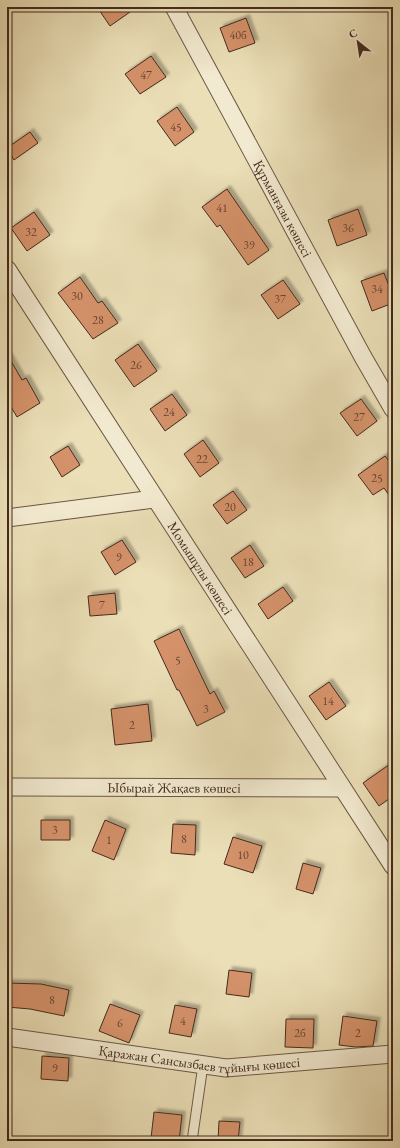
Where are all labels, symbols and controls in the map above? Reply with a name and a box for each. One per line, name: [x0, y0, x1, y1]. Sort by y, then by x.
north arrow: [338, 22, 378, 62]
text: С: [346, 25, 360, 41]
house number: 40б: [229, 27, 247, 43]
house number: 47: [140, 67, 152, 83]
house number: 45: [170, 119, 182, 135]
street label: Құрманғазы көшесі: [249, 157, 317, 261]
house number: 41: [216, 200, 228, 216]
house number: 36: [342, 220, 354, 236]
house number: 32: [25, 224, 37, 240]
house number: 39: [243, 237, 255, 253]
house number: 34: [371, 281, 383, 297]
house number: 30: [71, 288, 83, 304]
house number: 37: [274, 291, 286, 307]
house number: 28: [92, 312, 104, 328]
house number: 26: [130, 357, 142, 373]
house number: 24: [163, 404, 175, 420]
house number: 27: [353, 409, 365, 425]
house number: 22: [196, 451, 208, 467]
house number: 25: [371, 470, 383, 486]
house number: 20: [224, 499, 236, 515]
street label: Момышұлы көшесі: [164, 518, 237, 618]
house number: 9: [116, 549, 122, 565]
house number: 18: [242, 554, 254, 570]
house number: 7: [99, 597, 105, 613]
house number: 5: [175, 652, 181, 668]
house number: 14: [322, 693, 334, 709]
house number: 3: [203, 701, 209, 717]
house number: 2: [129, 717, 135, 733]
street label: Ыбырай Жақаев көшесі: [107, 778, 241, 797]
house number: 3: [52, 822, 58, 838]
house number: 8: [181, 831, 187, 847]
house number: 1: [106, 832, 112, 848]
house number: 10: [237, 847, 249, 863]
house number: 8: [49, 992, 55, 1008]
house number: 4: [180, 1013, 186, 1029]
house number: 6: [117, 1015, 123, 1031]
house number: 2б: [294, 1025, 306, 1041]
house number: 2: [355, 1025, 361, 1041]
street label: Қаражан Сансызбаев тұйығы көшесі: [97, 1041, 301, 1077]
house number: 9: [52, 1060, 58, 1076]

